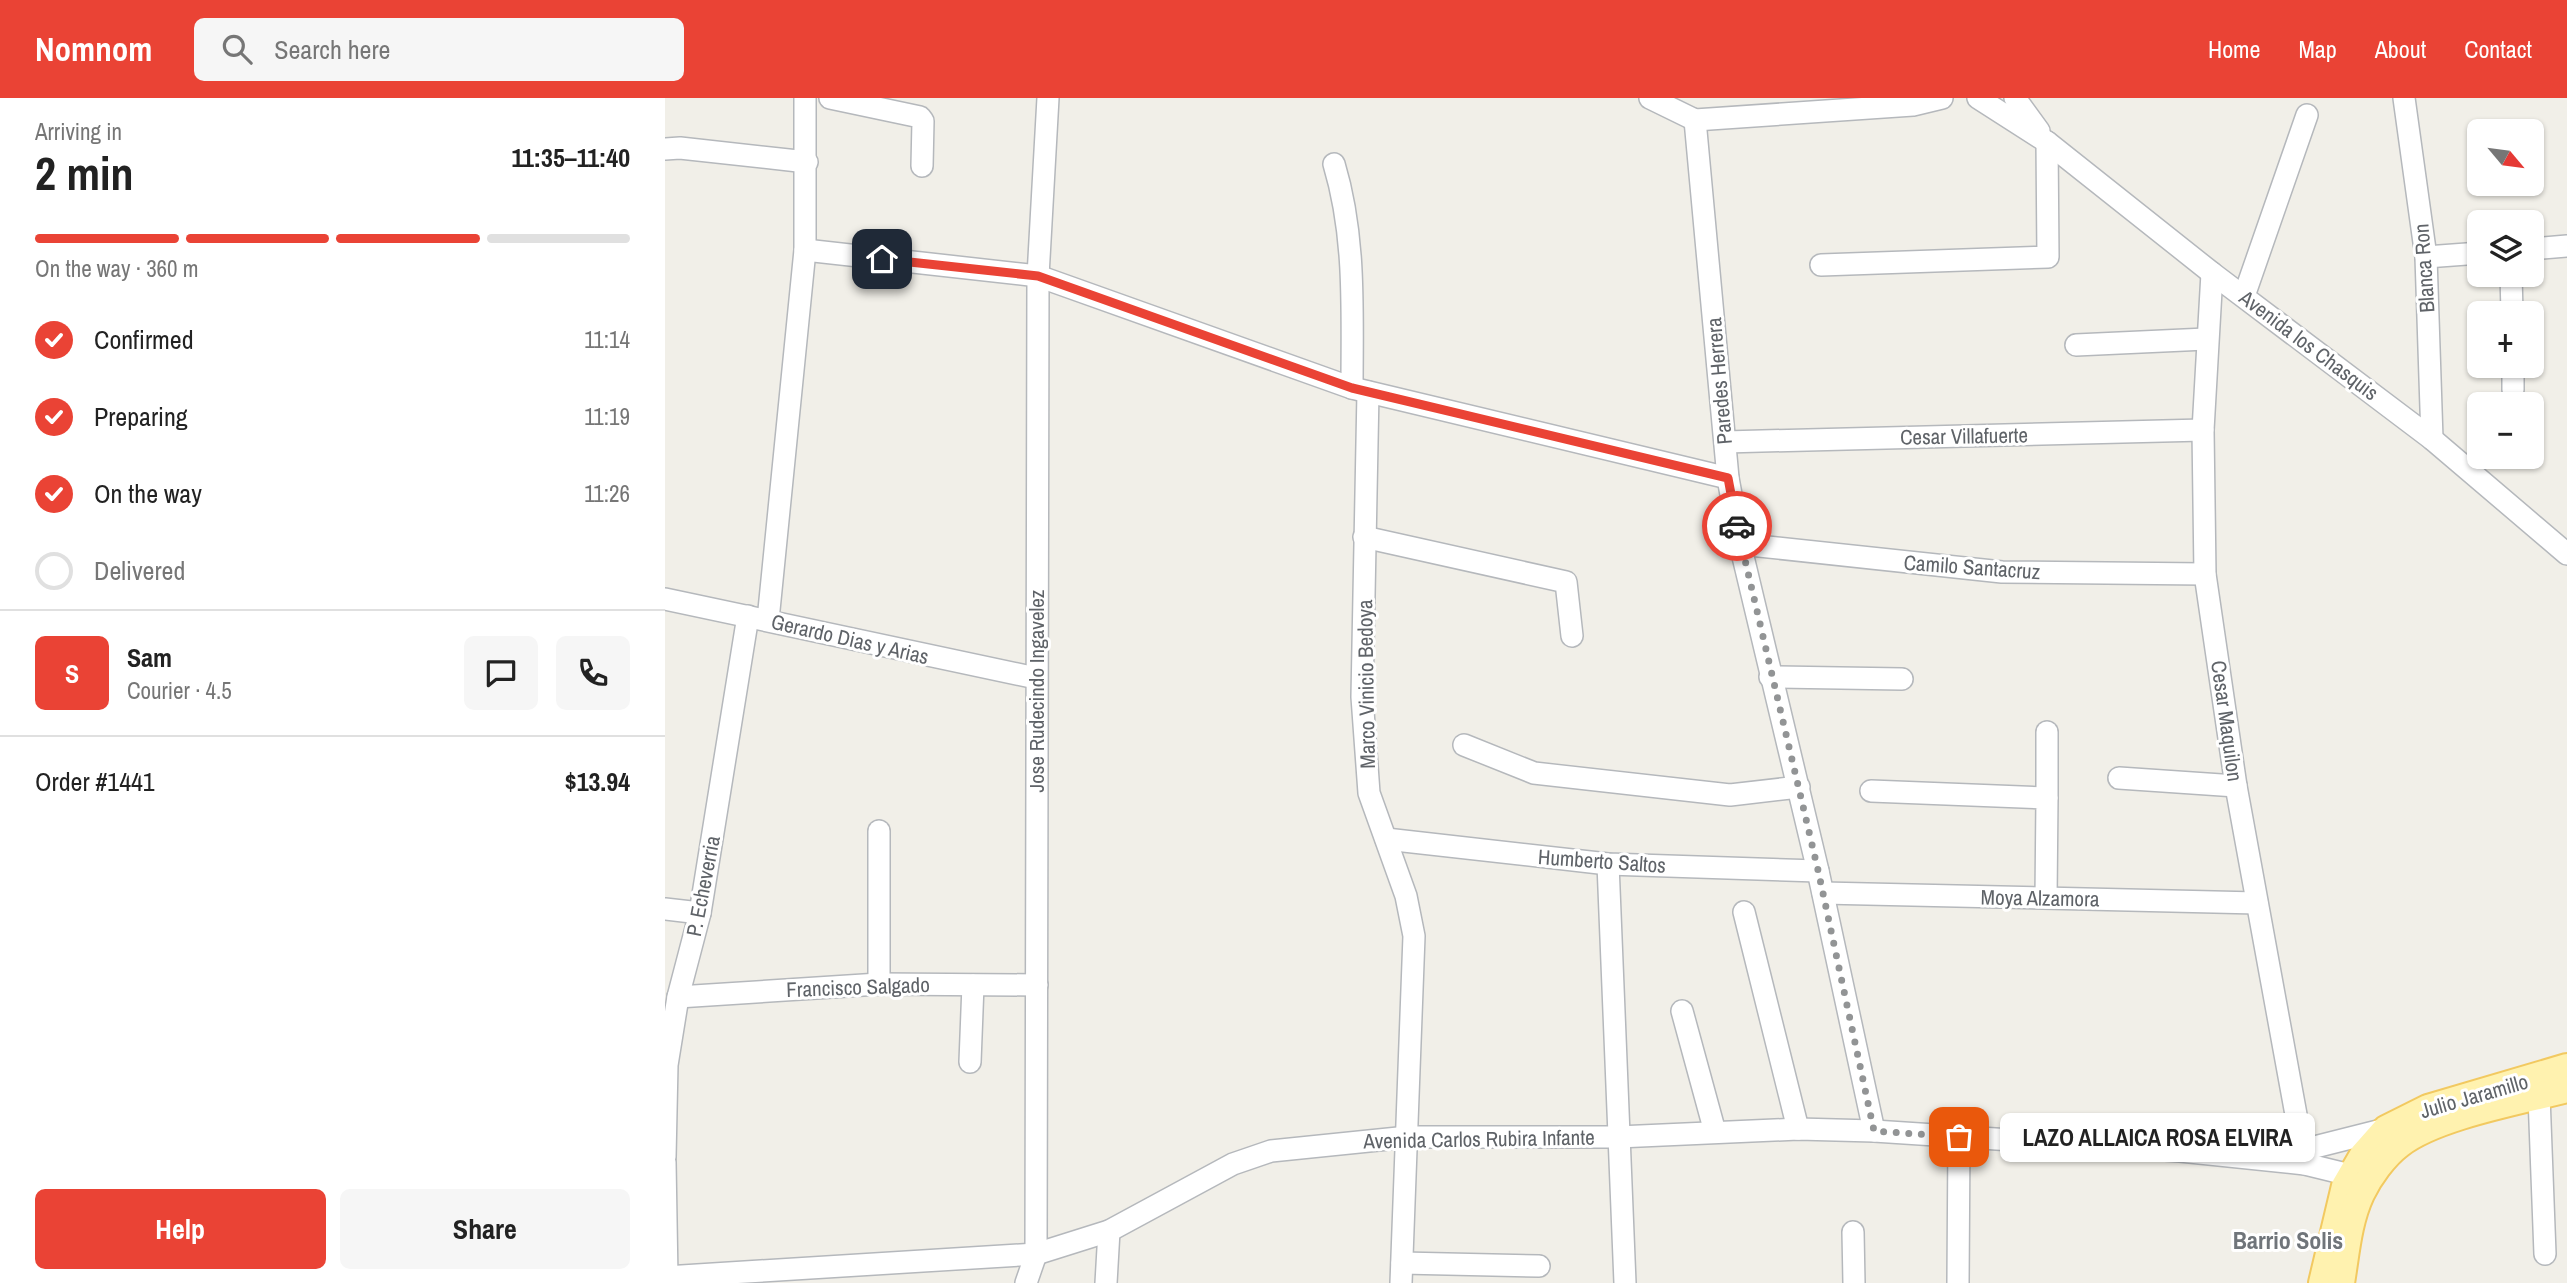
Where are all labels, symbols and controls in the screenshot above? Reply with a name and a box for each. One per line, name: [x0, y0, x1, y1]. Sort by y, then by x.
search box: [194, 18, 684, 81]
text: Nomnom: [35, 27, 152, 71]
icon: search: [218, 30, 256, 68]
text: Search here: [274, 32, 390, 67]
text: Home: [2208, 33, 2260, 65]
text: Map: [2298, 33, 2337, 65]
text: About: [2375, 33, 2426, 65]
text: Contact: [2464, 33, 2532, 65]
text: Arriving in: [35, 116, 122, 147]
north arrow: [2467, 119, 2545, 196]
map controls: [2467, 119, 2544, 469]
text: 11:35–11:40: [511, 140, 630, 175]
text: 2 min: [35, 142, 134, 204]
button: layers: [2467, 210, 2544, 287]
street label: Blanca Ron: [2406, 223, 2442, 313]
pin: [852, 229, 912, 289]
icon: home: [863, 240, 901, 278]
text: On the way · 360 m: [35, 253, 199, 284]
street label: Avenida los Chasquis: [2233, 282, 2385, 407]
button: +: [2467, 301, 2544, 378]
street label: Paredes Herrera: [1699, 316, 1739, 446]
icon: check: [35, 321, 73, 359]
text: Confirmed: [94, 322, 194, 357]
text: 11:14: [584, 324, 630, 355]
button: −: [2467, 392, 2544, 469]
icon: check: [35, 398, 73, 436]
text: Preparing: [94, 399, 188, 434]
text: 11:19: [584, 401, 630, 432]
street label: Cesar Villafuerte: [1900, 420, 2028, 452]
icon: check: [35, 475, 73, 513]
text: On the way: [94, 476, 202, 511]
text: 11:26: [584, 478, 630, 509]
courier: [1702, 491, 1772, 561]
icon: car: [1718, 507, 1756, 545]
street label: Camilo Santacruz: [1903, 548, 2042, 586]
text: Delivered: [94, 553, 185, 588]
street label: Jose Rudecindo Ingavelez: [1022, 589, 1051, 792]
street label: Marco Vinicio Bedoya: [1350, 599, 1382, 769]
street label: Gerardo Dias y Arias: [768, 607, 932, 671]
button: chat: [464, 636, 538, 710]
button: phone: [556, 636, 630, 710]
text: Sam: [127, 640, 172, 675]
text: S: [65, 656, 79, 691]
street label: Cesar Maquilon: [2204, 659, 2250, 783]
text: Courier · 4.5: [127, 675, 232, 706]
text: Order #1441: [35, 764, 155, 799]
text: $13.94: [565, 764, 630, 799]
street label: P. Echeverria: [679, 833, 727, 939]
street label: Humberto Saltos: [1537, 842, 1667, 880]
street label: Moya Alzamora: [1980, 882, 2100, 914]
street label: Francisco Salgado: [786, 970, 930, 1004]
street label: Julio Jaramillo: [2417, 1067, 2531, 1125]
pin: [1929, 1107, 1989, 1167]
callout: LAZO ALLAICA ROSA ELVIRA: [2001, 1112, 2316, 1162]
icon: bag: [1940, 1118, 1978, 1156]
street label: Avenida Carlos Rubira Infante: [1362, 1122, 1595, 1156]
text: LAZO ALLAICA ROSA ELVIRA: [2022, 1122, 2293, 1153]
button: Help: [35, 1189, 326, 1269]
button: Share: [340, 1189, 630, 1269]
district label: Barrio Solis: [2233, 1224, 2343, 1256]

